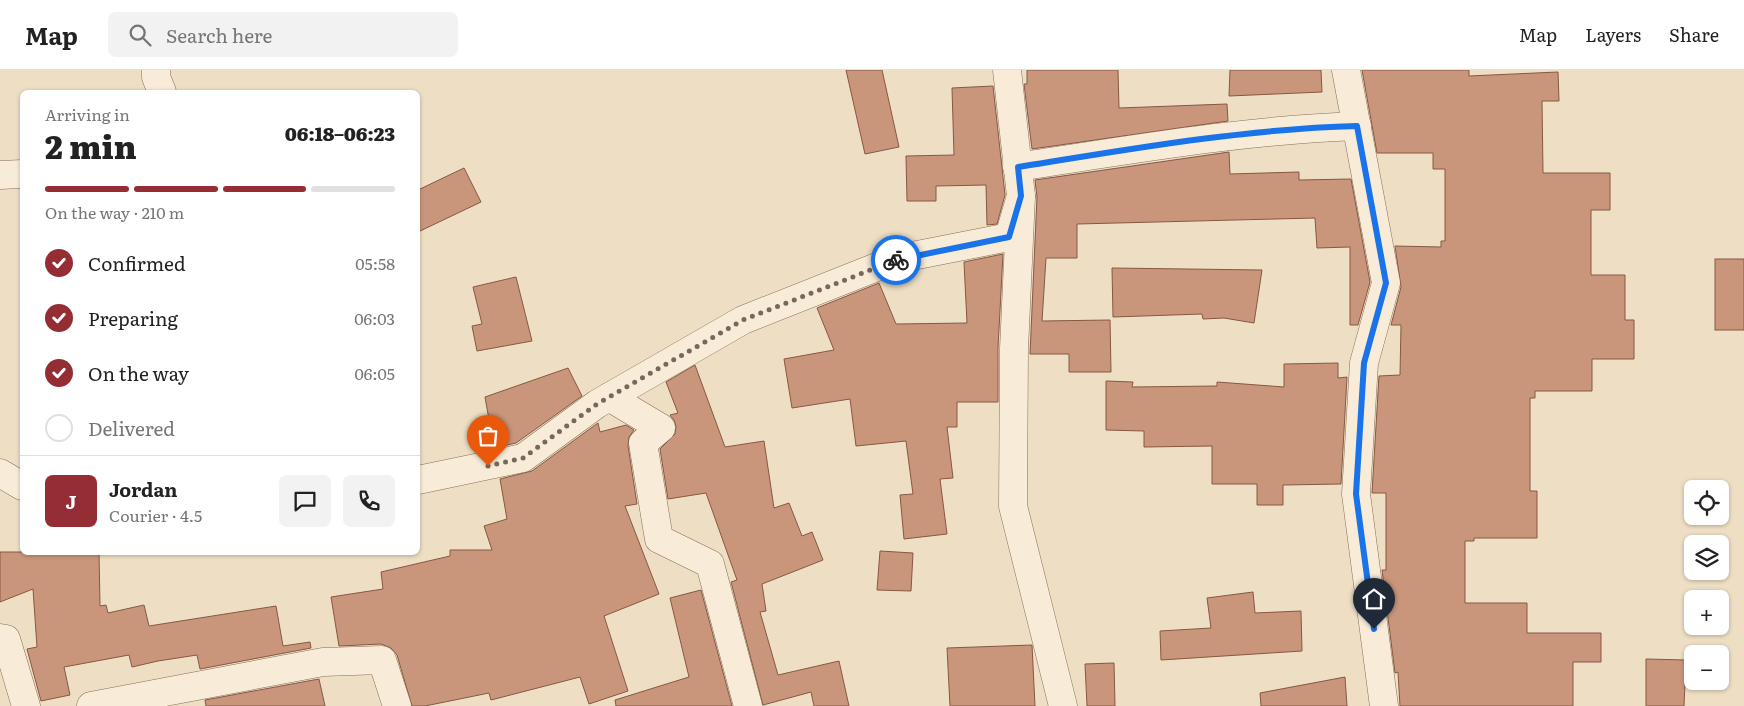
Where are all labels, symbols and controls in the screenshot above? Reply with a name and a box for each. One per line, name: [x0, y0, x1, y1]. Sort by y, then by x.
search box: [108, 12, 458, 57]
text: Map: [25, 17, 78, 52]
icon: search: [126, 21, 154, 49]
text: Search here: [166, 21, 272, 49]
text: Map: [1519, 21, 1557, 48]
text: Layers: [1585, 21, 1641, 48]
text: Share: [1669, 21, 1719, 48]
text: Arriving in: [45, 102, 130, 126]
text: 06:18–06:23: [285, 119, 395, 147]
text: 2 min: [45, 121, 137, 169]
text: On the way · 210 m: [45, 200, 184, 224]
courier: [871, 235, 921, 285]
icon: bike: [882, 246, 910, 274]
icon: check: [45, 249, 73, 277]
text: Confirmed: [88, 249, 186, 277]
text: 05:58: [355, 251, 395, 275]
icon: check: [45, 304, 73, 332]
text: Preparing: [88, 304, 178, 332]
text: 06:03: [354, 306, 395, 330]
icon: check: [45, 359, 73, 387]
text: On the way: [88, 359, 189, 387]
text: 06:05: [354, 361, 395, 385]
text: Delivered: [88, 414, 175, 442]
pin: [467, 415, 509, 466]
icon: bag: [474, 422, 502, 450]
text: Jordan: [109, 475, 178, 503]
button: chat: [279, 475, 331, 527]
button: phone: [343, 475, 395, 527]
map controls: [1684, 480, 1729, 690]
button: locate: [1684, 480, 1729, 525]
text: J: [66, 487, 76, 515]
text: Courier · 4.5: [109, 503, 202, 527]
button: layers: [1684, 535, 1729, 580]
pin: [1353, 578, 1395, 629]
icon: home: [1360, 585, 1388, 613]
button: +: [1684, 590, 1729, 635]
button: −: [1684, 645, 1729, 690]

